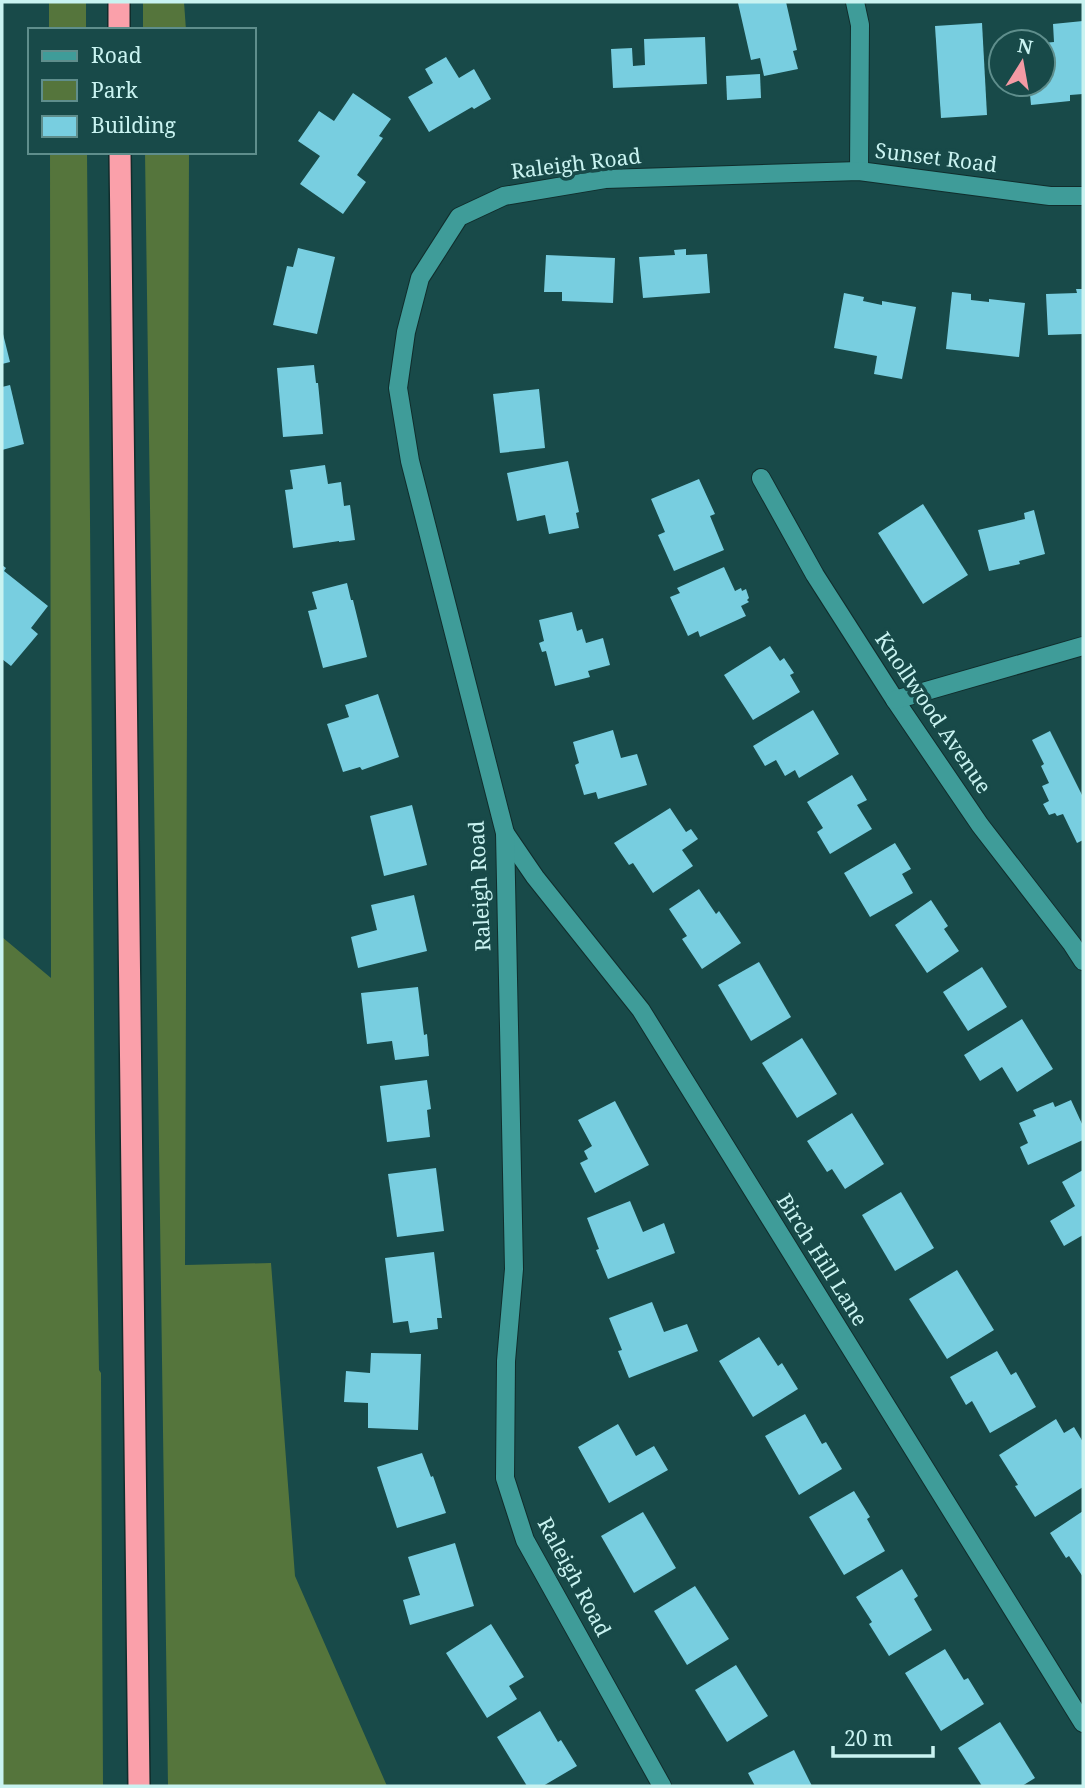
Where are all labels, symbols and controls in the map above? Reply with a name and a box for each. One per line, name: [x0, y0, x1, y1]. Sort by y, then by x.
legend: [28, 28, 256, 154]
north arrow: [987, 28, 1057, 98]
text: N: [1015, 32, 1035, 61]
text: Road: [91, 41, 142, 69]
text: Park: [91, 76, 138, 104]
text: Building: [91, 111, 176, 139]
street label: Sunset Road: [874, 136, 999, 178]
street label: Raleigh Road: [509, 141, 643, 185]
street label: Knollwood Avenue: [869, 626, 998, 799]
street label: Raleigh Road: [462, 820, 496, 952]
street label: Birch Hill Lane: [771, 1188, 875, 1331]
street label: Raleigh Road: [532, 1512, 618, 1641]
scale bar: [833, 1714, 933, 1758]
text: 20 m: [844, 1724, 893, 1752]

